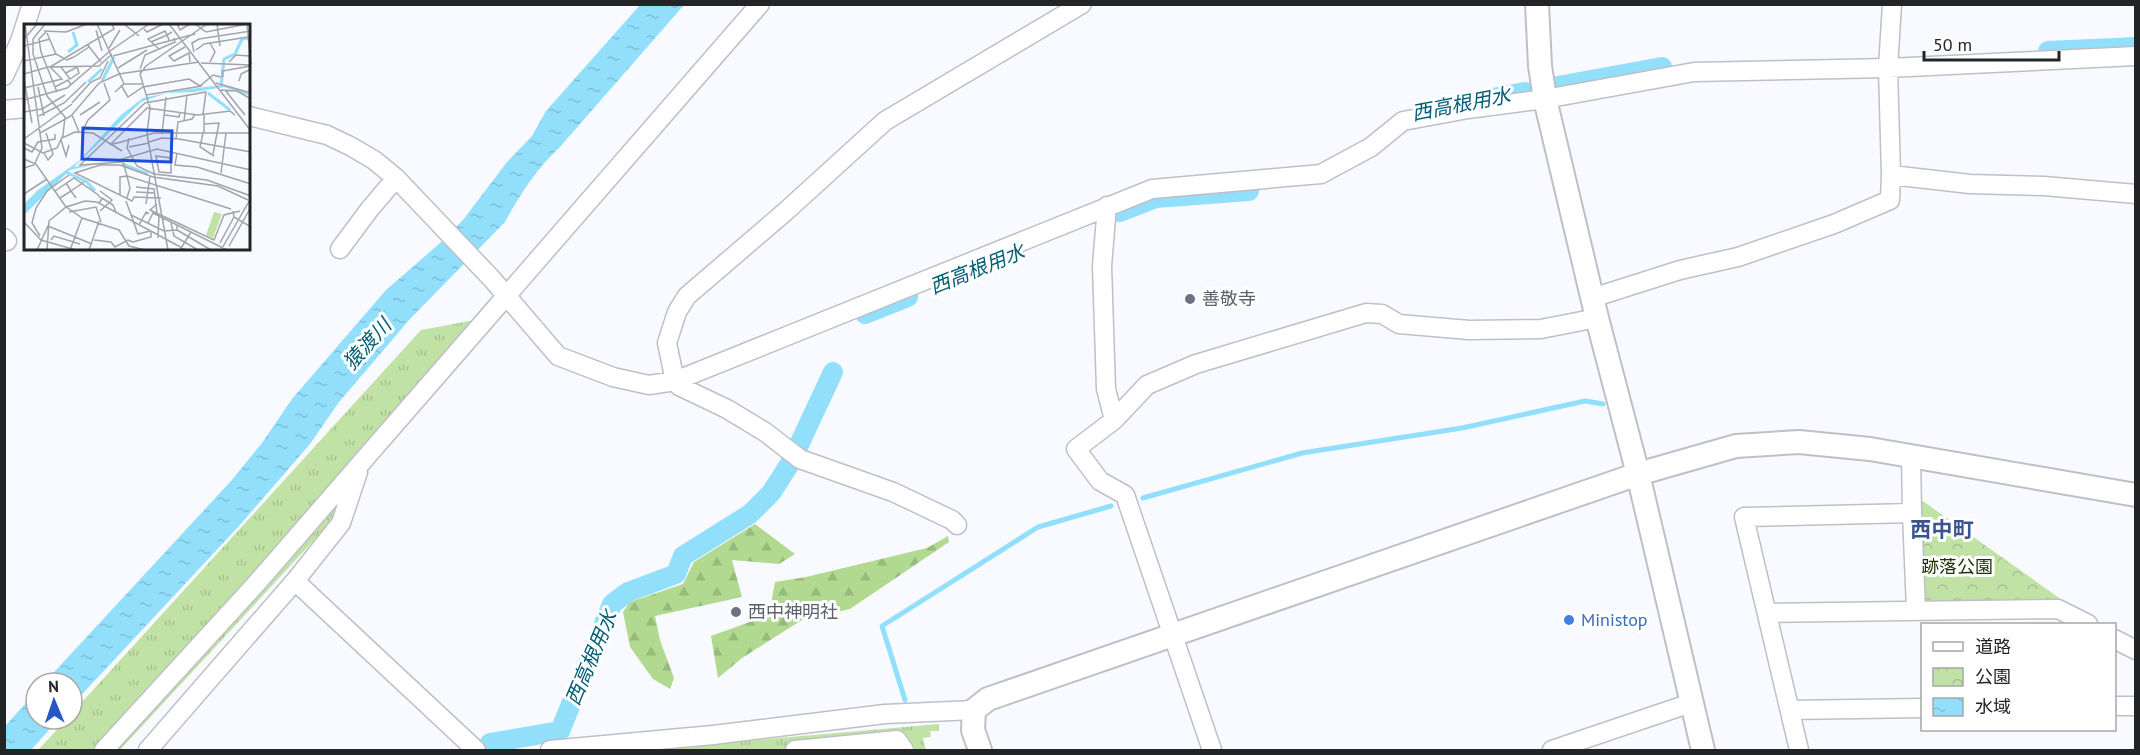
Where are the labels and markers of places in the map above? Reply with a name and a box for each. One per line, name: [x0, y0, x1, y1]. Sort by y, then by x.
place label: 善敬寺: [1202, 287, 1256, 310]
marker: 善敬寺: [1183, 292, 1197, 306]
place label: 西中神明社: [748, 600, 838, 623]
marker: 西中神明社: [729, 605, 743, 619]
place label: Ministop: [1581, 608, 1648, 631]
marker: Ministop: [1562, 613, 1576, 627]

